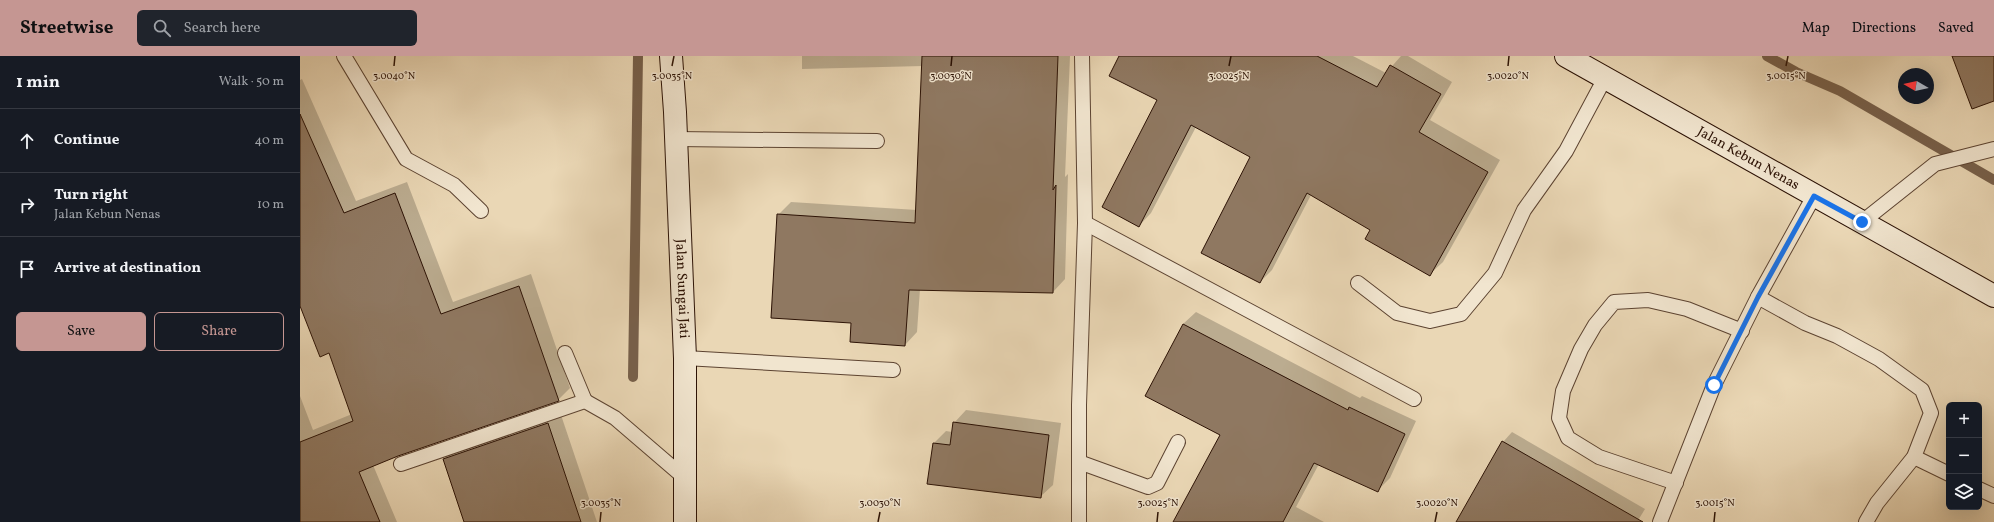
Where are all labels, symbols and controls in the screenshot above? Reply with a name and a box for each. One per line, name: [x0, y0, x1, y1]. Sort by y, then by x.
search box: [137, 10, 417, 46]
text: Streetwise: [20, 15, 113, 41]
icon: search: [151, 17, 173, 39]
text: Search here: [183, 18, 260, 39]
text: Map: [1802, 19, 1830, 38]
text: Directions: [1852, 19, 1916, 38]
text: Saved: [1938, 19, 1974, 38]
north arrow: [1898, 68, 1934, 104]
text: 3.0040°N: [373, 69, 416, 83]
text: 3.0035°N: [652, 69, 693, 83]
text: 3.0030°N: [930, 69, 972, 83]
text: 3.0025°N: [1208, 69, 1250, 83]
text: 3.0020°N: [1487, 69, 1530, 83]
text: 3.0015°N: [1766, 69, 1806, 83]
text: 1 min: [16, 71, 60, 94]
text: Walk · 50 m: [219, 73, 284, 91]
street label: Jalan Kebun Nenas: [1694, 122, 1803, 195]
icon: ahead: [16, 130, 38, 152]
text: Continue: [54, 130, 119, 151]
text: 40 m: [255, 132, 284, 150]
text: Turn right: [54, 185, 128, 206]
icon: right: [16, 194, 38, 216]
text: 10 m: [257, 196, 284, 214]
text: Jalan Kebun Nenas: [54, 206, 160, 224]
route end: [1853, 213, 1871, 231]
street label: Jalan Sungai Jati: [671, 239, 694, 339]
icon: arrive: [16, 258, 38, 280]
text: Arrive at destination: [54, 258, 201, 279]
button: Save: [16, 312, 146, 351]
button: Share: [154, 312, 284, 351]
route start: [1705, 376, 1723, 394]
map controls: [1946, 402, 1982, 510]
button: +: [1946, 402, 1982, 438]
button: −: [1946, 438, 1982, 474]
button: layers: [1946, 474, 1982, 510]
text: 3.0035°N: [581, 496, 622, 510]
text: 3.0030°N: [859, 496, 901, 510]
text: 3.0025°N: [1137, 496, 1179, 510]
text: 3.0020°N: [1416, 496, 1459, 510]
text: 3.0015°N: [1695, 496, 1735, 510]

